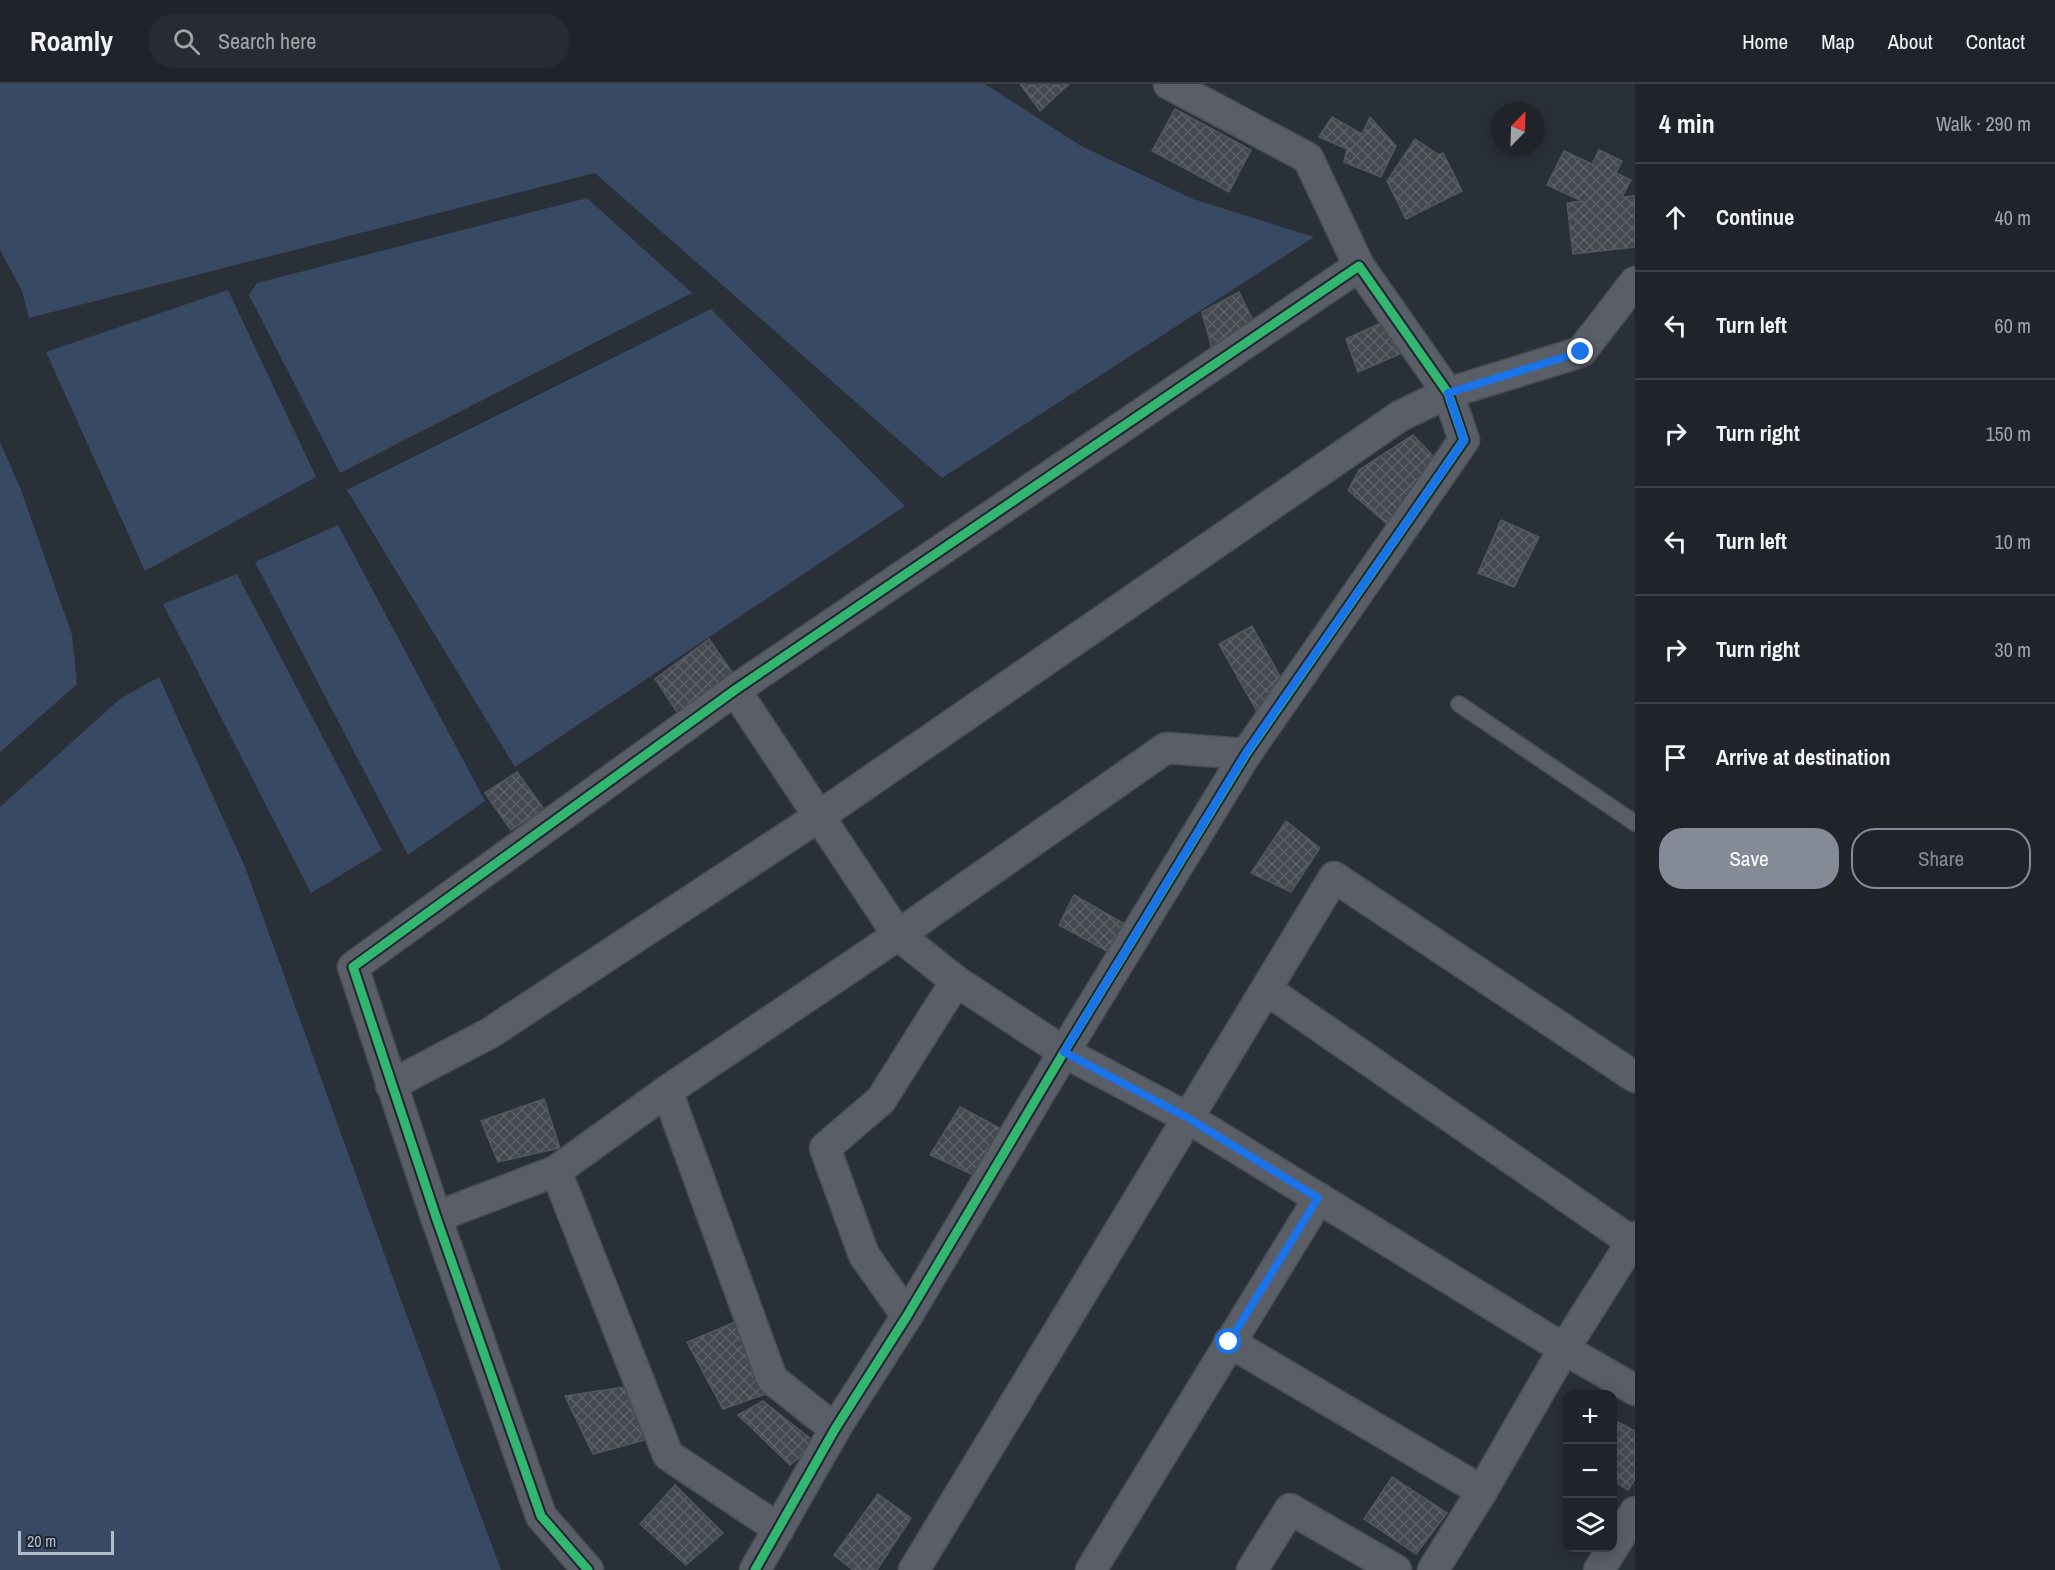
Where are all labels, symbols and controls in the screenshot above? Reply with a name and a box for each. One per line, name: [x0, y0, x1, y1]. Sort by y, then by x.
search box: [149, 14, 569, 68]
text: Roamly: [30, 22, 113, 60]
icon: search: [170, 25, 203, 58]
text: Search here: [218, 26, 316, 56]
text: Home: [1742, 27, 1788, 56]
text: Map: [1821, 27, 1855, 56]
text: About: [1888, 27, 1933, 56]
text: Contact: [1966, 27, 2025, 56]
north arrow: [1491, 102, 1545, 156]
text: 4 min: [1659, 106, 1715, 141]
text: Walk · 290 m: [1936, 110, 2031, 137]
icon: ahead: [1659, 201, 1692, 234]
text: Continue: [1716, 202, 1794, 232]
text: 40 m: [1995, 204, 2031, 231]
icon: left: [1659, 309, 1692, 342]
text: Turn left: [1716, 310, 1787, 340]
text: 60 m: [1995, 312, 2031, 339]
route end: [1567, 338, 1593, 364]
icon: right: [1659, 417, 1692, 450]
text: Turn right: [1716, 418, 1800, 448]
text: 150 m: [1985, 420, 2031, 447]
icon: left: [1659, 525, 1692, 558]
text: Turn left: [1716, 526, 1787, 556]
text: 10 m: [1995, 528, 2031, 555]
icon: right: [1659, 633, 1692, 666]
text: Turn right: [1716, 634, 1800, 664]
text: 30 m: [1995, 636, 2031, 663]
icon: arrive: [1659, 741, 1692, 774]
text: Arrive at destination: [1716, 742, 1890, 772]
button: Save: [1659, 828, 1839, 889]
button: Share: [1851, 828, 2031, 889]
route start: [1215, 1328, 1241, 1354]
map controls: [1563, 1390, 1617, 1552]
button: +: [1563, 1390, 1617, 1444]
button: −: [1563, 1444, 1617, 1498]
button: layers: [1563, 1498, 1617, 1552]
scale bar: [18, 1528, 114, 1556]
text: 20 m: [27, 1530, 56, 1552]

